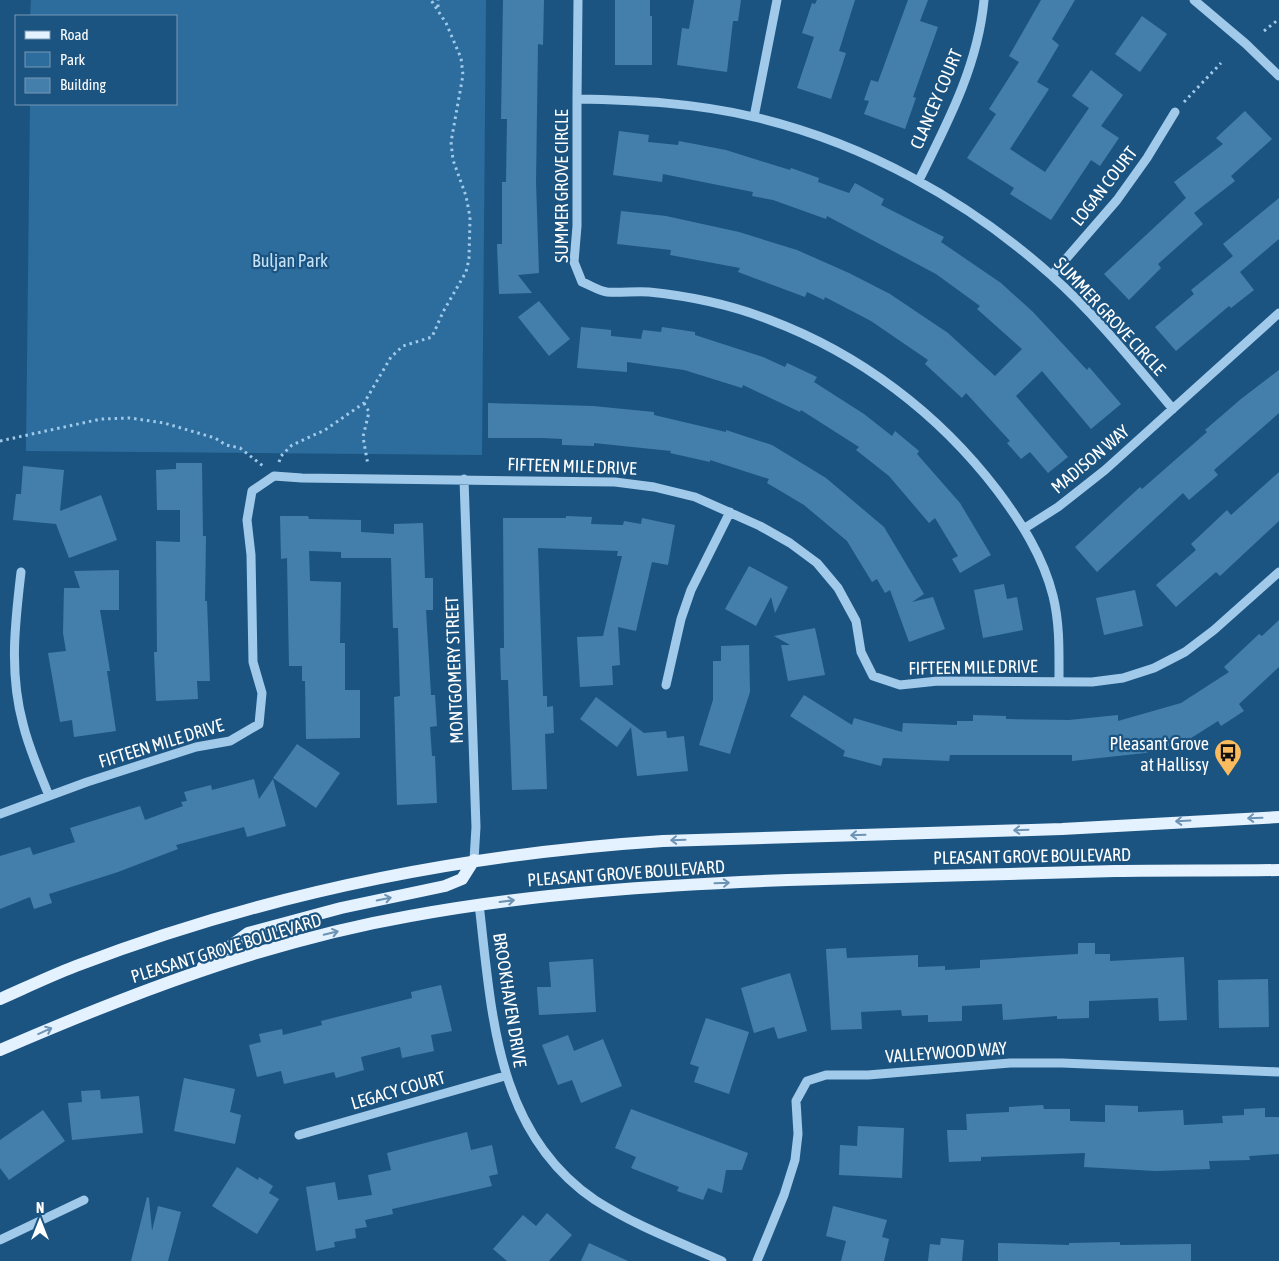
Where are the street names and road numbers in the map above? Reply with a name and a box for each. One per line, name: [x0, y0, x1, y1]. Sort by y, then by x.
street label: CLANCEY COURT: [906, 46, 967, 152]
street label: SUMMER GROVE CIRCLE: [551, 109, 572, 263]
street label: LOGAN COURT: [1067, 142, 1141, 230]
street label: SUMMER GROVE CIRCLE: [1050, 253, 1170, 379]
street label: MADISON WAY: [1047, 420, 1133, 498]
street label: FIFTEEN MILE DRIVE: [507, 453, 637, 479]
street label: MONTGOMERY STREET: [441, 596, 467, 744]
street label: FIFTEEN MILE DRIVE: [908, 655, 1038, 679]
street label: FIFTEEN MILE DRIVE: [96, 714, 226, 772]
street label: PLEASANT GROVE BOULEVARD: [933, 844, 1131, 868]
street label: PLEASANT GROVE BOULEVARD: [527, 856, 725, 890]
street label: PLEASANT GROVE BOULEVARD: [128, 909, 324, 987]
street label: BROOKHAVEN DRIVE: [489, 931, 531, 1069]
street label: VALLEYWOOD WAY: [884, 1037, 1008, 1067]
street label: LEGACY COURT: [348, 1066, 448, 1114]

